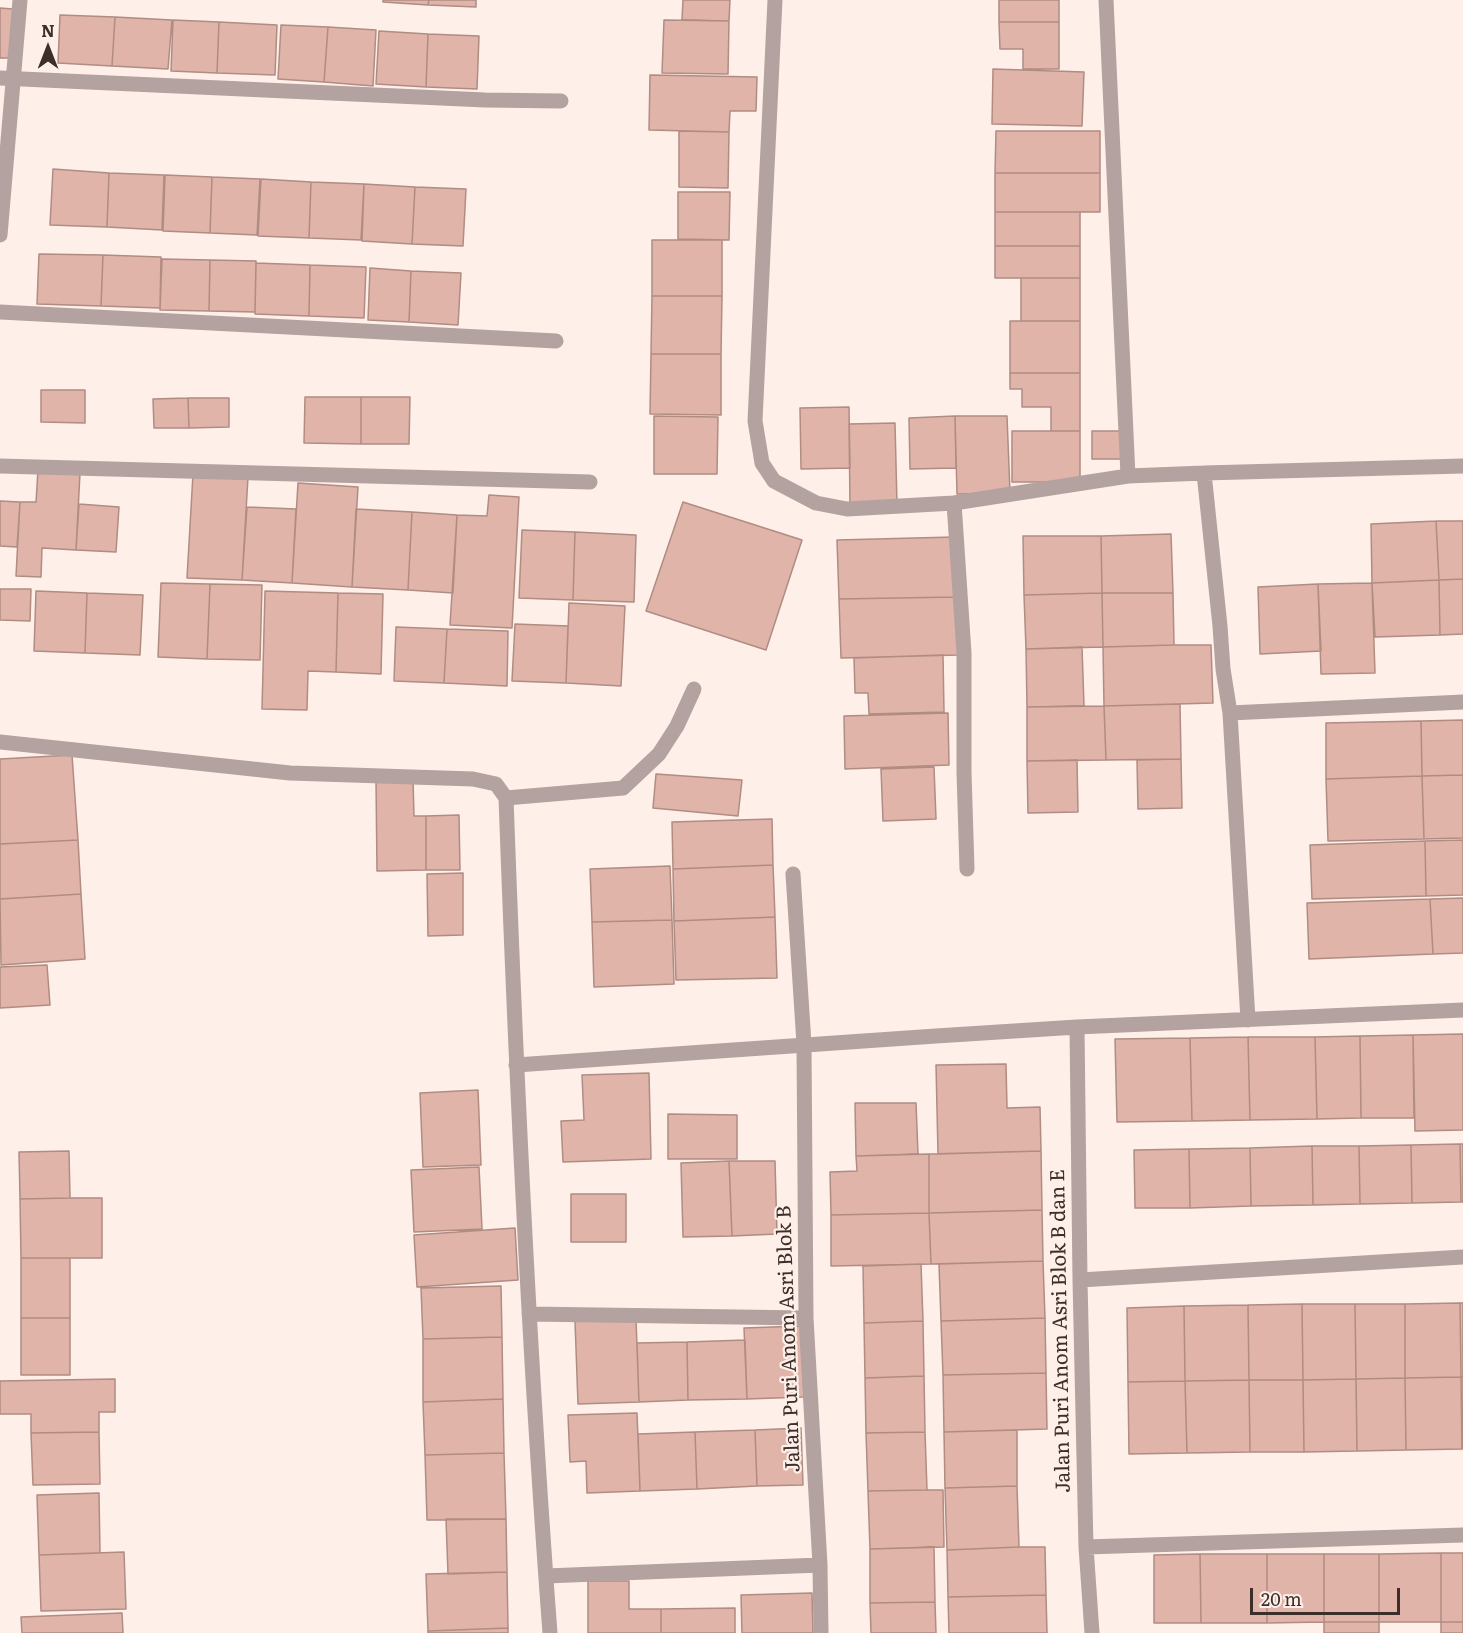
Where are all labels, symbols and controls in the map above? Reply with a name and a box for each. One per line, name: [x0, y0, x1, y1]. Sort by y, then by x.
north arrow: [18, 18, 78, 78]
text: N: [41, 18, 55, 42]
street label: Jalan Puri Anom Asri Blok B dan E: [1046, 1169, 1076, 1493]
street label: Jalan Puri Anom Asri Blok B: [772, 1205, 806, 1473]
scale bar: [1253, 1576, 1403, 1614]
text: 20 m: [1261, 1585, 1302, 1612]

